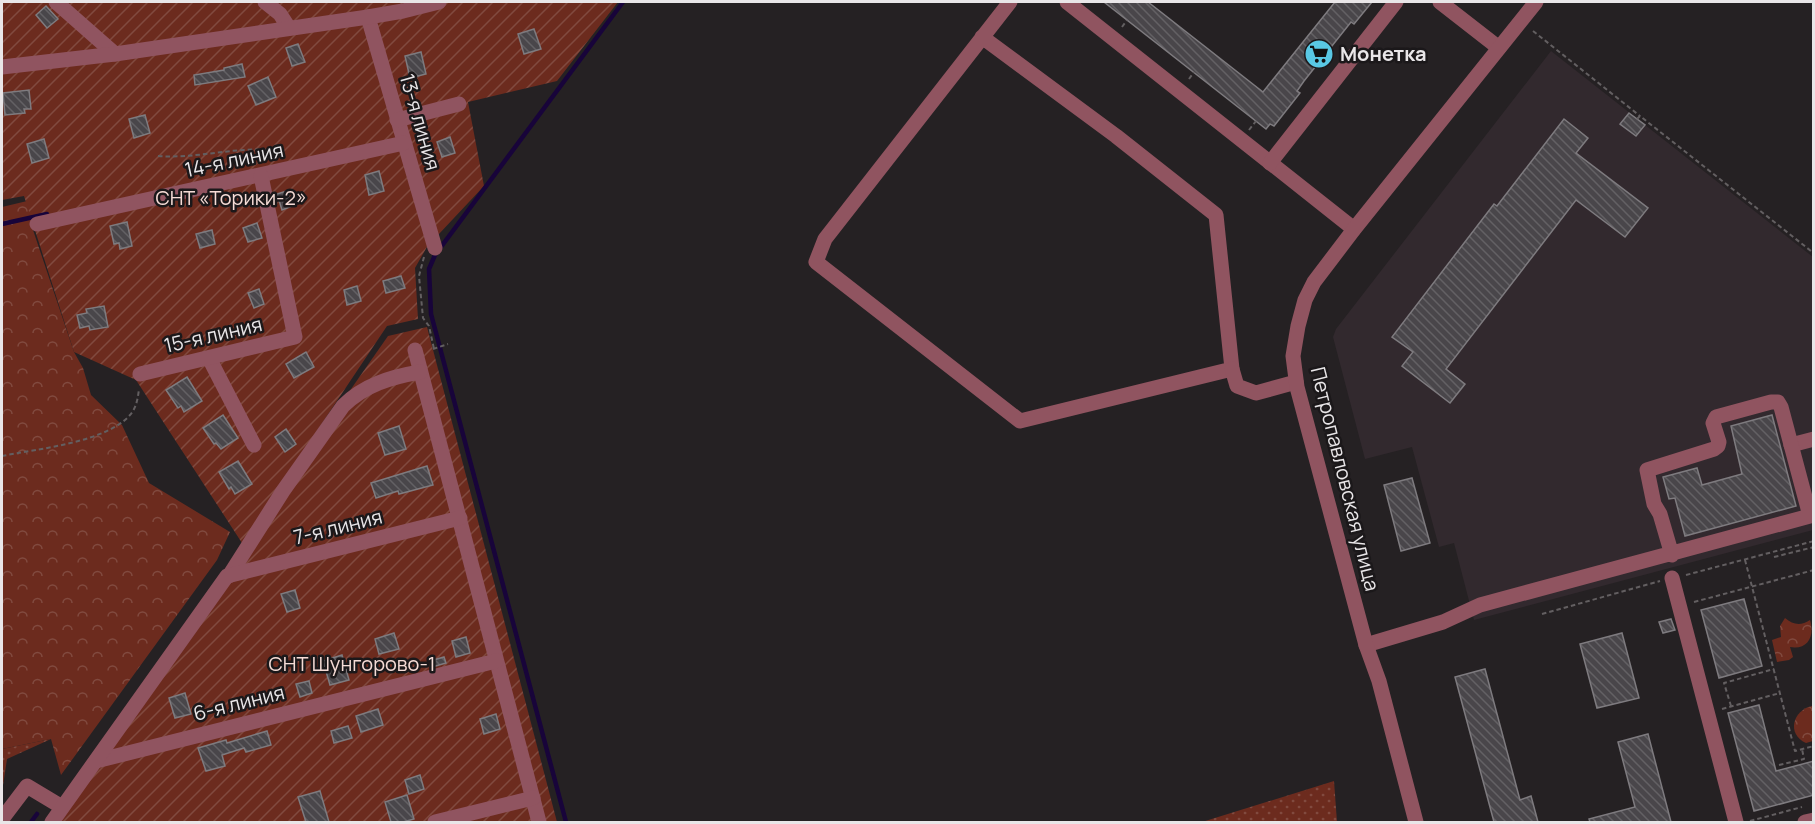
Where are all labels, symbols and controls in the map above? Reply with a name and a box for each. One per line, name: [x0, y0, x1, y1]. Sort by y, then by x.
supermarket icon: Монетка: [1303, 38, 1335, 70]
place label: Монетка: [1340, 40, 1427, 67]
street label: 13-я линия: [394, 70, 447, 173]
street label: 14-я линия: [182, 136, 286, 183]
park label: СНТ «Торики-2»: [155, 184, 307, 211]
street label: 15-я линия: [161, 310, 265, 359]
street label: Петропавловская улица: [1305, 364, 1386, 594]
street label: 7-я линия: [291, 502, 385, 551]
park label: СНТ Шунгорово-1: [268, 650, 436, 677]
street label: 6-я линия: [190, 678, 287, 727]

